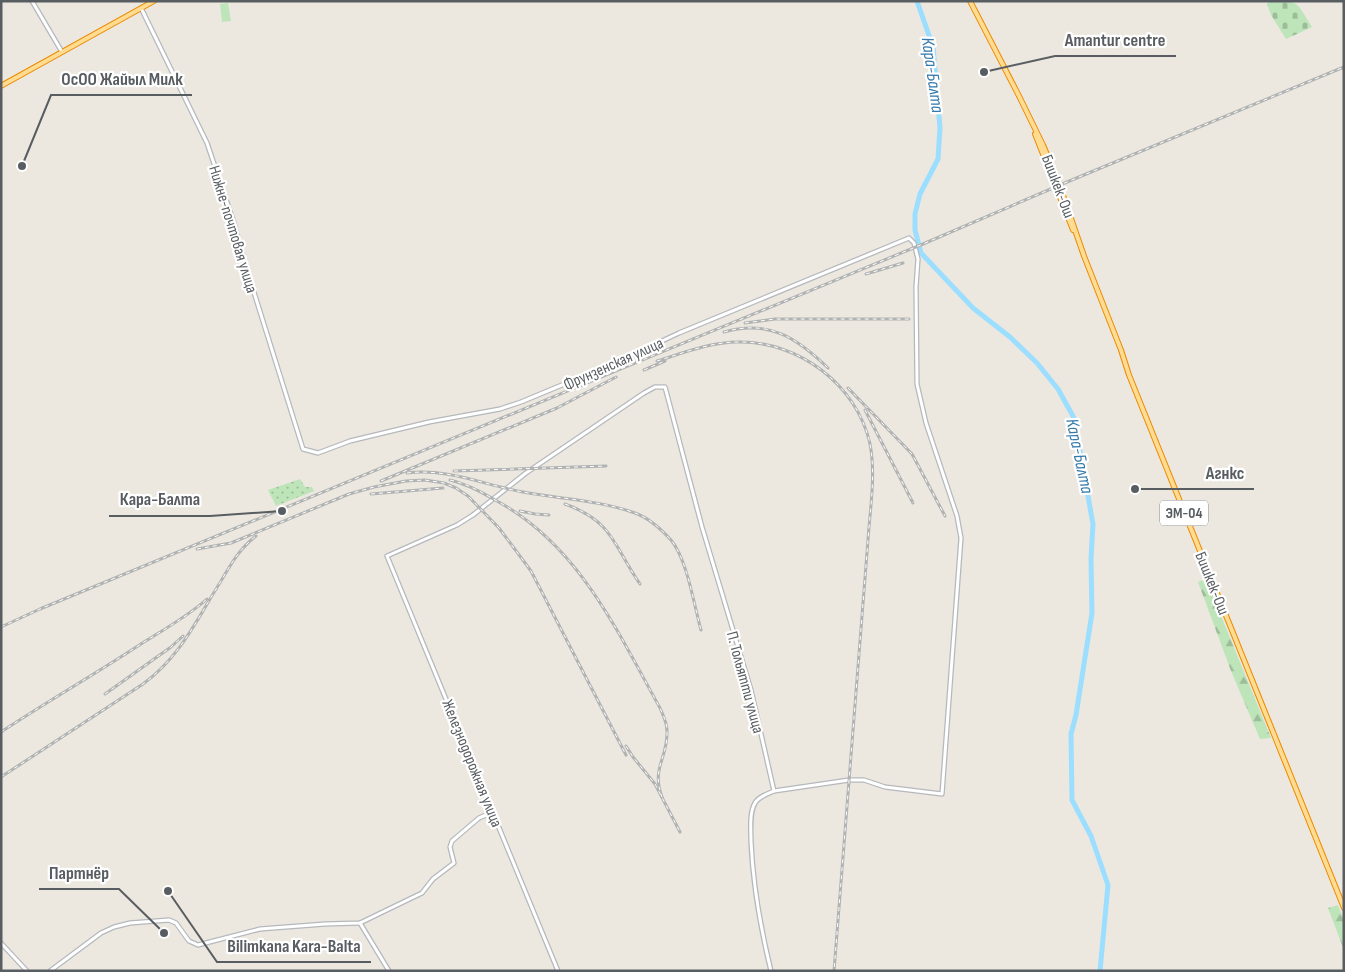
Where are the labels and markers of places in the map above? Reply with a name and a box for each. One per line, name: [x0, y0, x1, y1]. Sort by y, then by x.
callout: Amantur centre: [1055, 23, 1176, 56]
callout: ОсОО Жайыл Милк: [51, 62, 192, 95]
callout: Агнкс: [1195, 456, 1254, 489]
callout: Кара-Балта: [109, 483, 210, 516]
callout: Партнёр: [39, 856, 119, 889]
callout: Bilimkana Kara-Balta: [217, 929, 371, 962]

